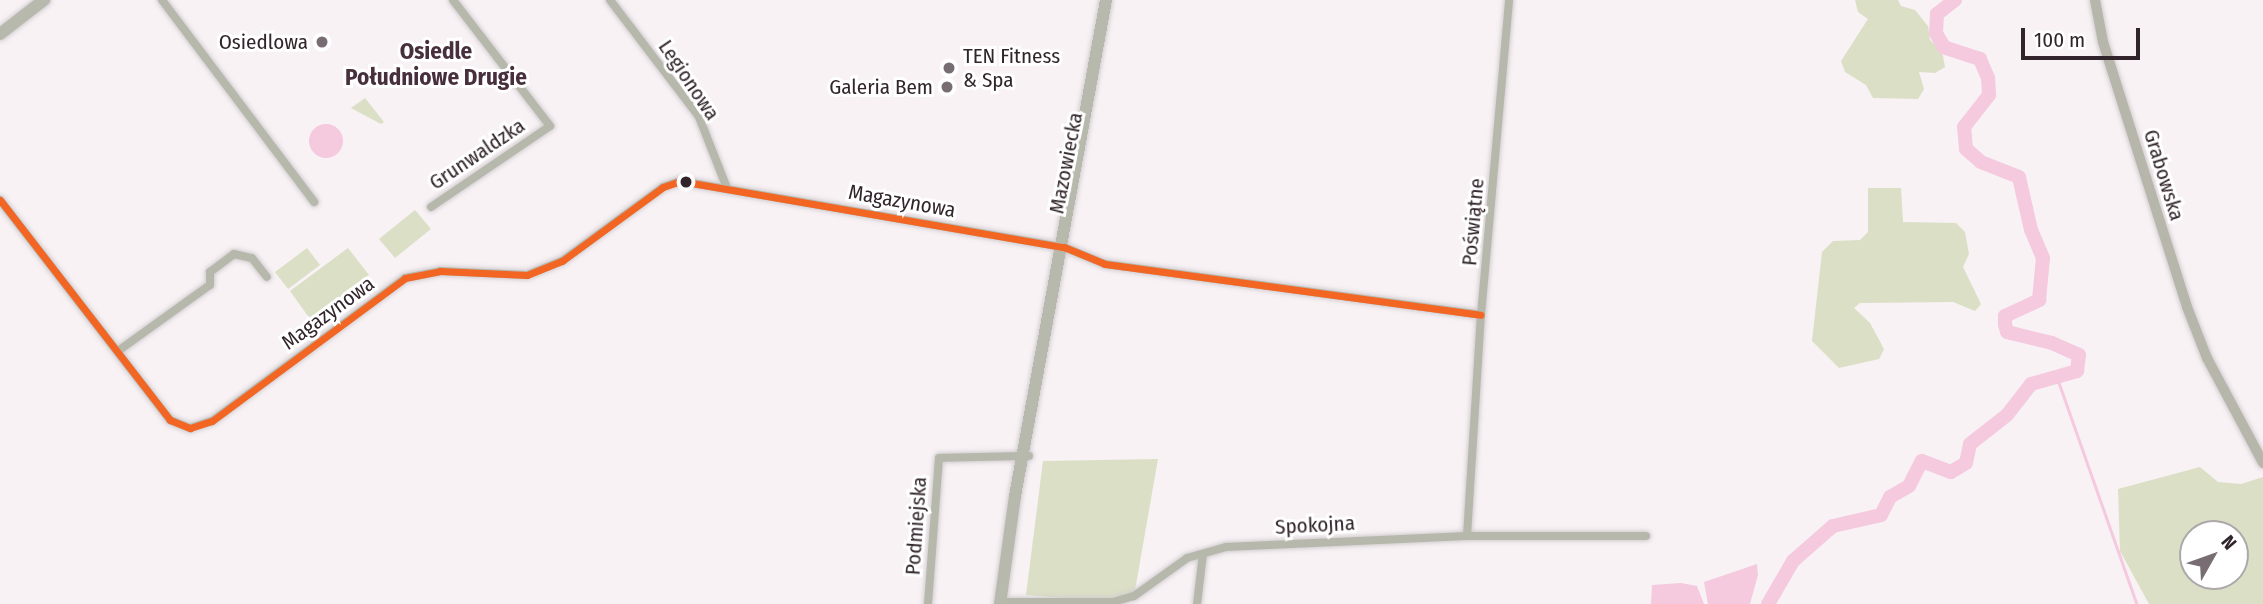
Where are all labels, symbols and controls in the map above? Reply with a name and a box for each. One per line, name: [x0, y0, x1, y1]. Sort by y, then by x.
scale bar: [2025, 14, 2144, 58]
text: 100 m: [2034, 27, 2085, 53]
place label: Osiedlowa: [219, 29, 308, 55]
marker: Osiedlowa: [314, 34, 330, 50]
street label: Legionowa: [653, 35, 725, 125]
district label: Osiedle Południowe Drugie: [345, 37, 527, 91]
place label: TEN Fitness & Spa: [963, 43, 1060, 93]
marker: TEN Fitness & Spa: [941, 60, 957, 76]
place label: Galeria Bem: [829, 74, 933, 100]
marker: Galeria Bem: [939, 79, 955, 95]
street label: Mazowiecka: [1044, 110, 1088, 216]
street label: Grunwaldzka: [424, 113, 530, 195]
street label: Grabowska: [2138, 127, 2190, 223]
unlabelled marker: [679, 175, 693, 189]
street label: Poświątne: [1457, 177, 1489, 267]
street label: Magazynowa: [846, 179, 958, 223]
street label: Magazynowa: [277, 271, 379, 355]
street label: Podmiejska: [900, 476, 932, 576]
street label: Spokojna: [1274, 510, 1356, 540]
north arrow: [2179, 520, 2249, 590]
text: N: [2216, 531, 2241, 554]

